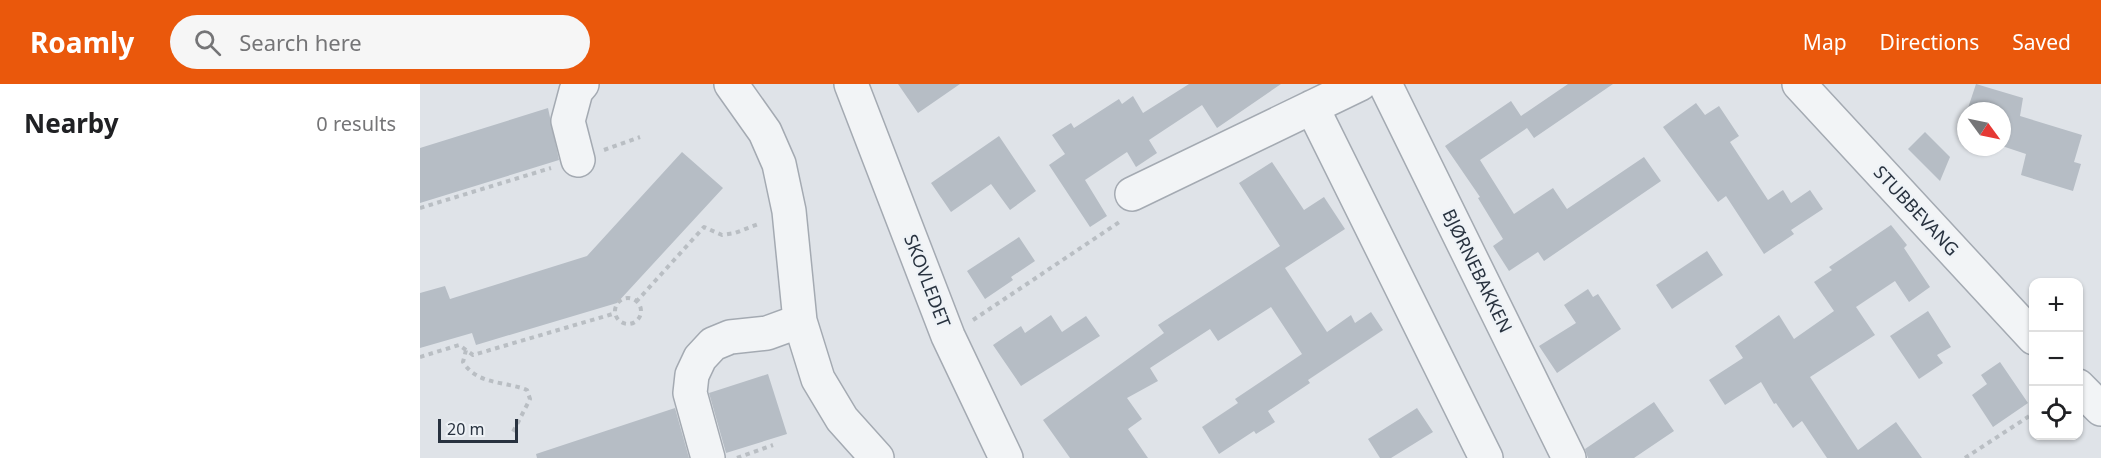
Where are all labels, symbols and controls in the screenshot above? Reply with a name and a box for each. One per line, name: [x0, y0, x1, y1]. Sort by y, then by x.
search box: [170, 15, 590, 69]
text: Roamly: [30, 23, 134, 61]
icon: search: [191, 26, 224, 59]
text: Search here: [239, 27, 362, 57]
text: Map: [1803, 28, 1847, 56]
text: Directions: [1880, 28, 1979, 56]
text: Saved: [2012, 28, 2071, 56]
north arrow: [1957, 102, 2011, 156]
text: Nearby: [24, 105, 119, 141]
text: 0 results: [316, 110, 396, 137]
street label: STUBBEVANG: [1869, 160, 1965, 260]
street label: BJØRNEBAKKEN: [1438, 205, 1518, 336]
street label: SKOVLEDET: [899, 231, 957, 331]
map controls: [2029, 278, 2083, 440]
button: +: [2029, 278, 2083, 332]
button: −: [2029, 332, 2083, 386]
button: locate: [2029, 386, 2083, 440]
scale bar: [438, 416, 518, 444]
text: 20 m: [447, 418, 484, 440]

